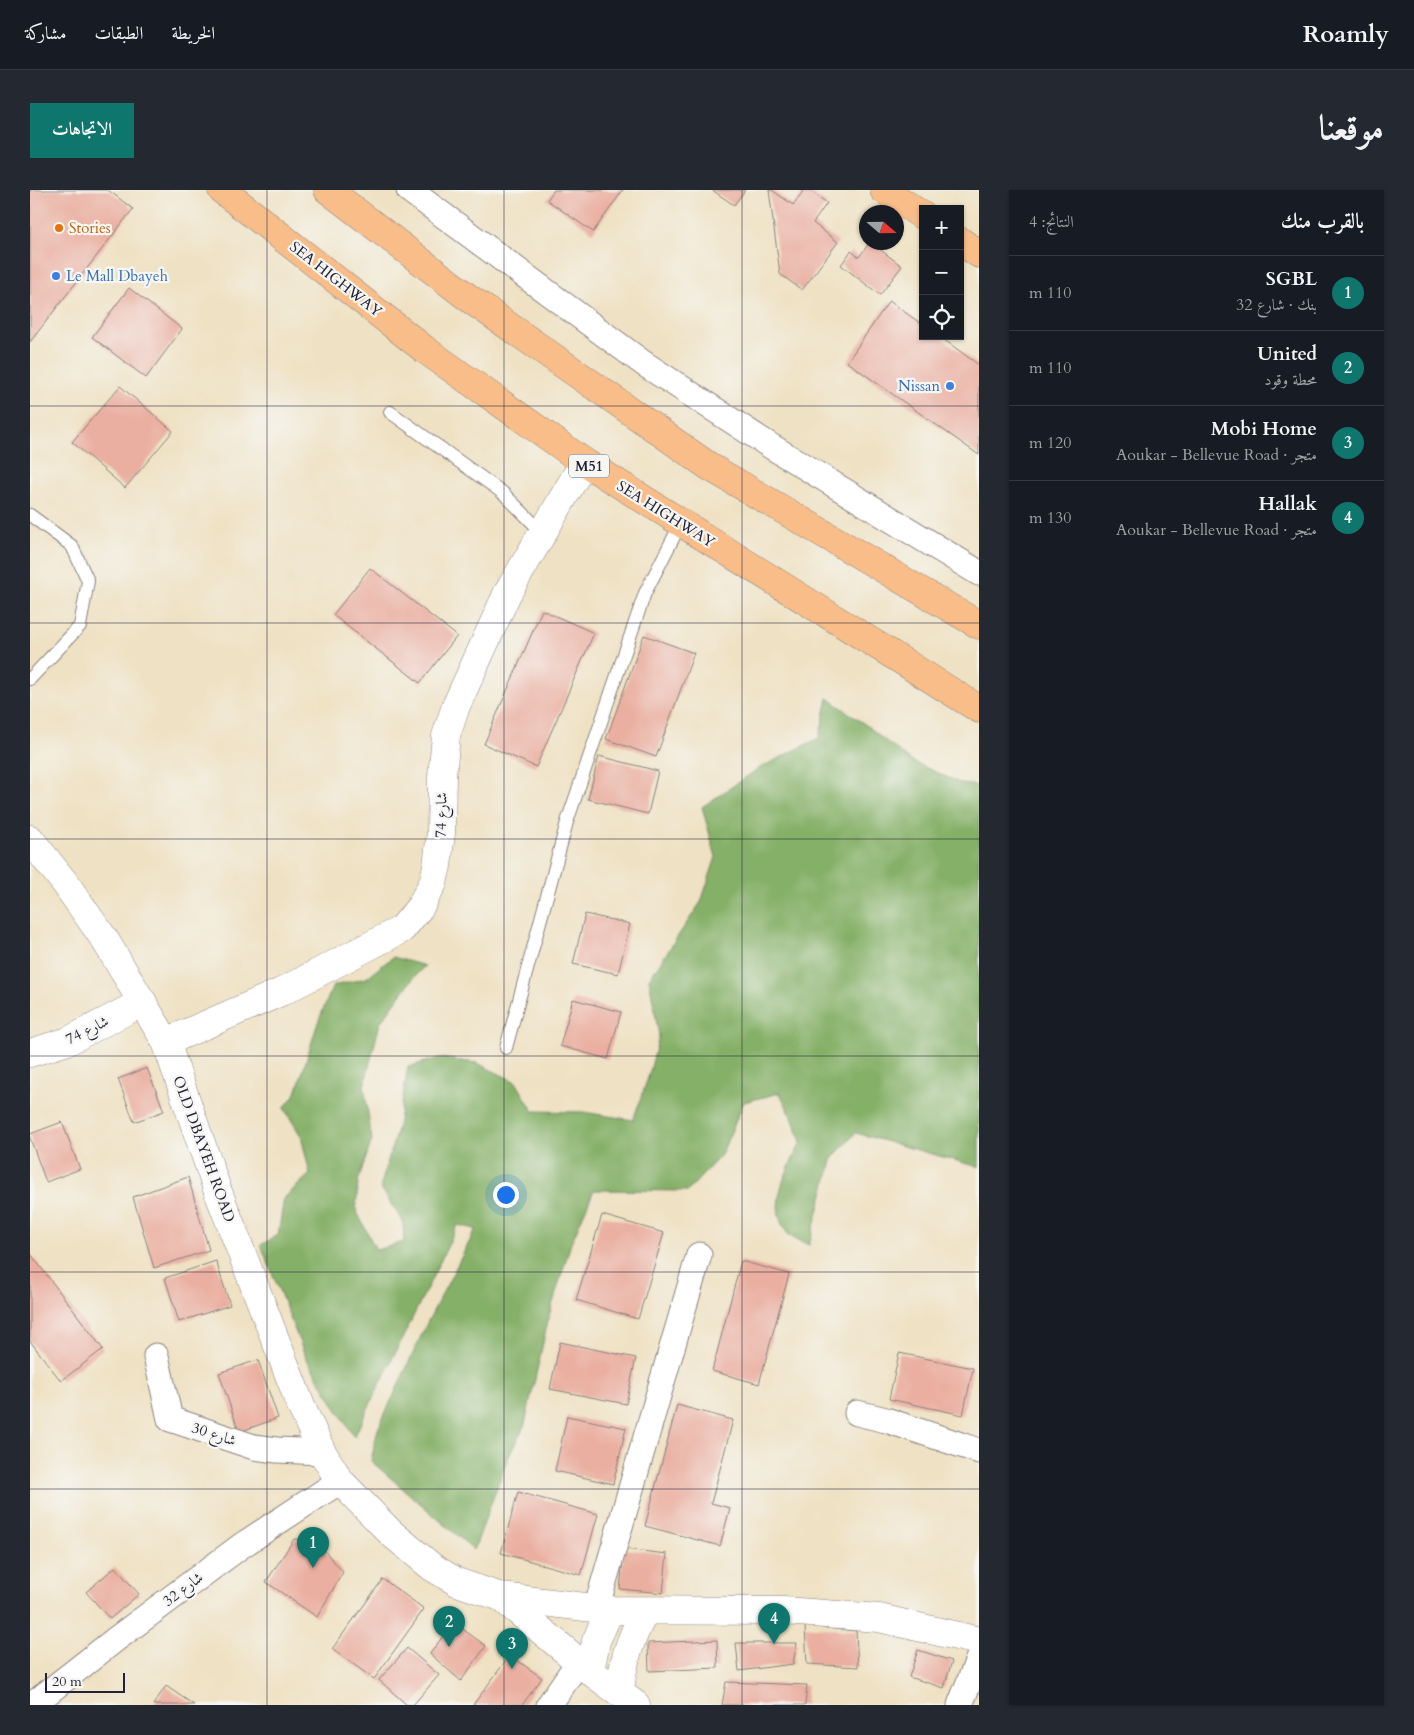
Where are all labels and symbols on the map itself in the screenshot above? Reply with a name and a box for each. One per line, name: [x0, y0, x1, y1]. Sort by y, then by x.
north arrow: [859, 205, 904, 250]
place label: Stories: [69, 218, 111, 238]
marker: Stories: [53, 222, 65, 234]
street label: SEA HIGHWAY: [286, 237, 387, 322]
place label: Le Mall Dbayeh: [66, 266, 169, 286]
marker: Le Mall Dbayeh: [50, 270, 62, 282]
place label: Nissan: [898, 376, 940, 396]
marker: Nissan: [944, 380, 956, 392]
road number: M51: [569, 454, 609, 478]
street label: SEA HIGHWAY: [613, 476, 719, 553]
street label: شارع 74: [430, 792, 455, 838]
street label: شارع 74: [62, 1011, 113, 1052]
street label: OLD DBAYEH ROAD: [168, 1073, 240, 1225]
your location: [493, 1182, 519, 1208]
street label: شارع 30: [188, 1417, 239, 1453]
pin: 1: [297, 1527, 329, 1568]
street label: شارع 32: [159, 1567, 209, 1613]
pin: 4: [758, 1603, 790, 1644]
pin: 2: [433, 1606, 465, 1647]
pin: 3: [496, 1628, 528, 1669]
scale bar: [45, 1670, 125, 1693]

